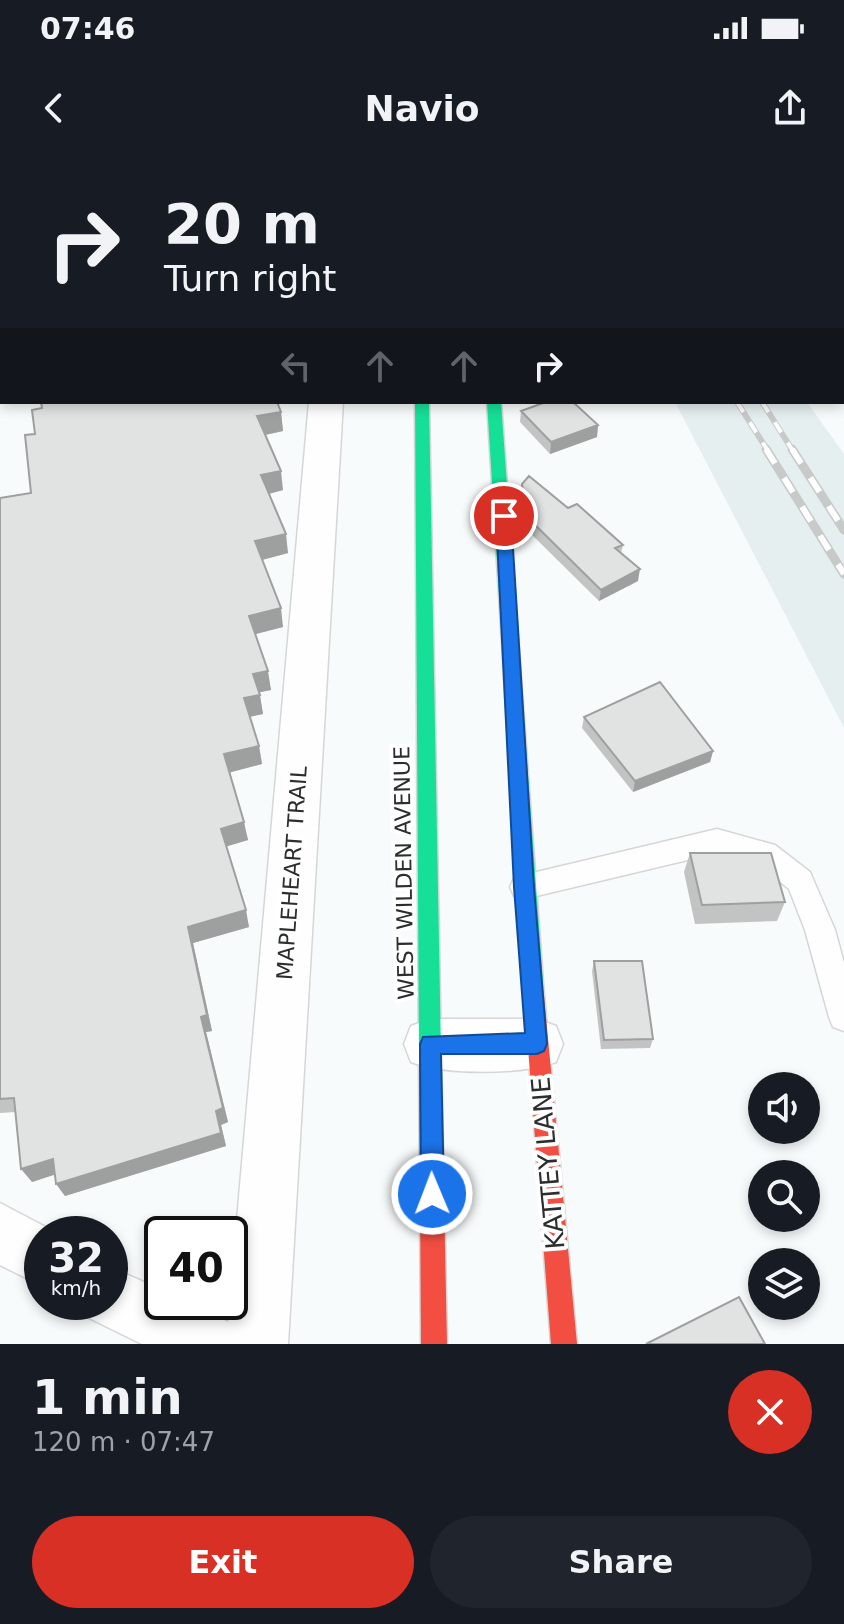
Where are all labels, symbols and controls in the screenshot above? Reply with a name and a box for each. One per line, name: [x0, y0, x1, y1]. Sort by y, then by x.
text: 07:46: [40, 11, 136, 46]
icon: back: [32, 86, 76, 130]
icon: share: [768, 86, 812, 130]
text: Navio: [365, 88, 479, 129]
text: 20 m: [164, 191, 320, 256]
icon: right: [32, 192, 136, 296]
text: Turn right: [164, 258, 336, 299]
icon: left: [274, 344, 318, 388]
icon: ahead: [358, 344, 402, 388]
icon: ahead: [442, 344, 486, 388]
icon: right: [526, 344, 570, 388]
pin: [470, 482, 538, 550]
icon: arrive: [482, 494, 526, 538]
street label: WEST WILDEN AVENUE: [389, 746, 419, 1000]
street label: MAPLEHEART TRAIL: [272, 764, 312, 981]
map controls: [748, 1072, 820, 1320]
button: sound: [748, 1072, 820, 1144]
street label: KATTEY LANE: [526, 1076, 570, 1250]
position arrow: [390, 1152, 474, 1236]
button: search: [748, 1160, 820, 1232]
speed limit sign: 40: [144, 1216, 248, 1320]
text: 32: [48, 1235, 104, 1281]
button: layers: [748, 1248, 820, 1320]
text: km/h: [51, 1276, 101, 1300]
text: 1 min: [32, 1369, 183, 1425]
button: close: [728, 1370, 812, 1454]
text: 120 m · 07:47: [32, 1427, 215, 1457]
button: Exit: [32, 1516, 414, 1608]
button: Share: [430, 1516, 812, 1608]

